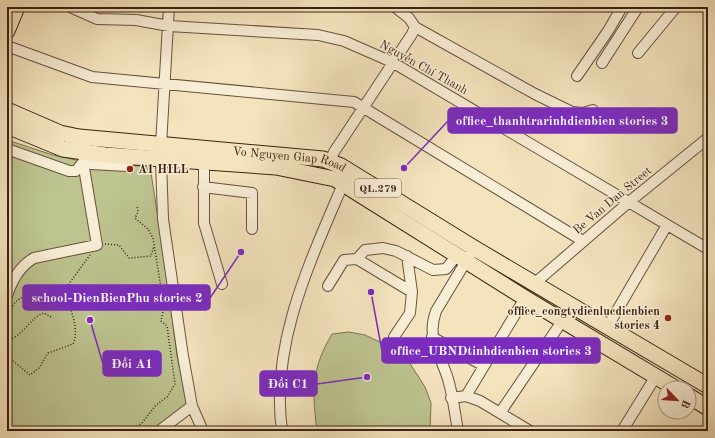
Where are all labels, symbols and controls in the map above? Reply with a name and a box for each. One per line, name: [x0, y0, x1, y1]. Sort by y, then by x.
street label: Nguyễn Chí Thanh: [377, 38, 471, 97]
callout: office_thanhtrarinhdienbien stories 3: [448, 108, 677, 133]
text: office_thanhtrarinhdienbien stories 3: [456, 115, 668, 128]
street label: Vo Nguyen Giap Road: [232, 146, 348, 175]
marker: A1 HILL: [125, 164, 135, 174]
place label: A1 HILL: [138, 164, 189, 176]
street label: Be Van Dan Street: [571, 165, 654, 237]
road number: QL.279: [355, 179, 401, 197]
callout: school-DienBienPhu stories 2: [23, 285, 210, 310]
text: school-DienBienPhu stories 2: [31, 292, 203, 305]
place label: office_congtydienlucdienbien stories 4: [508, 306, 660, 332]
marker: office_congtydienlucdienbien stories 4: [663, 313, 673, 323]
callout: office_UBNDtinhdienbien stories 3: [382, 338, 600, 363]
text: office_UBNDtinhdienbien stories 3: [390, 345, 592, 358]
callout: Đồi A1: [103, 351, 161, 376]
text: Đồi A1: [111, 357, 153, 371]
callout: Đồi C1: [260, 371, 317, 396]
text: Đồi C1: [268, 377, 308, 391]
north arrow: [657, 380, 697, 420]
text: B: [678, 398, 691, 410]

